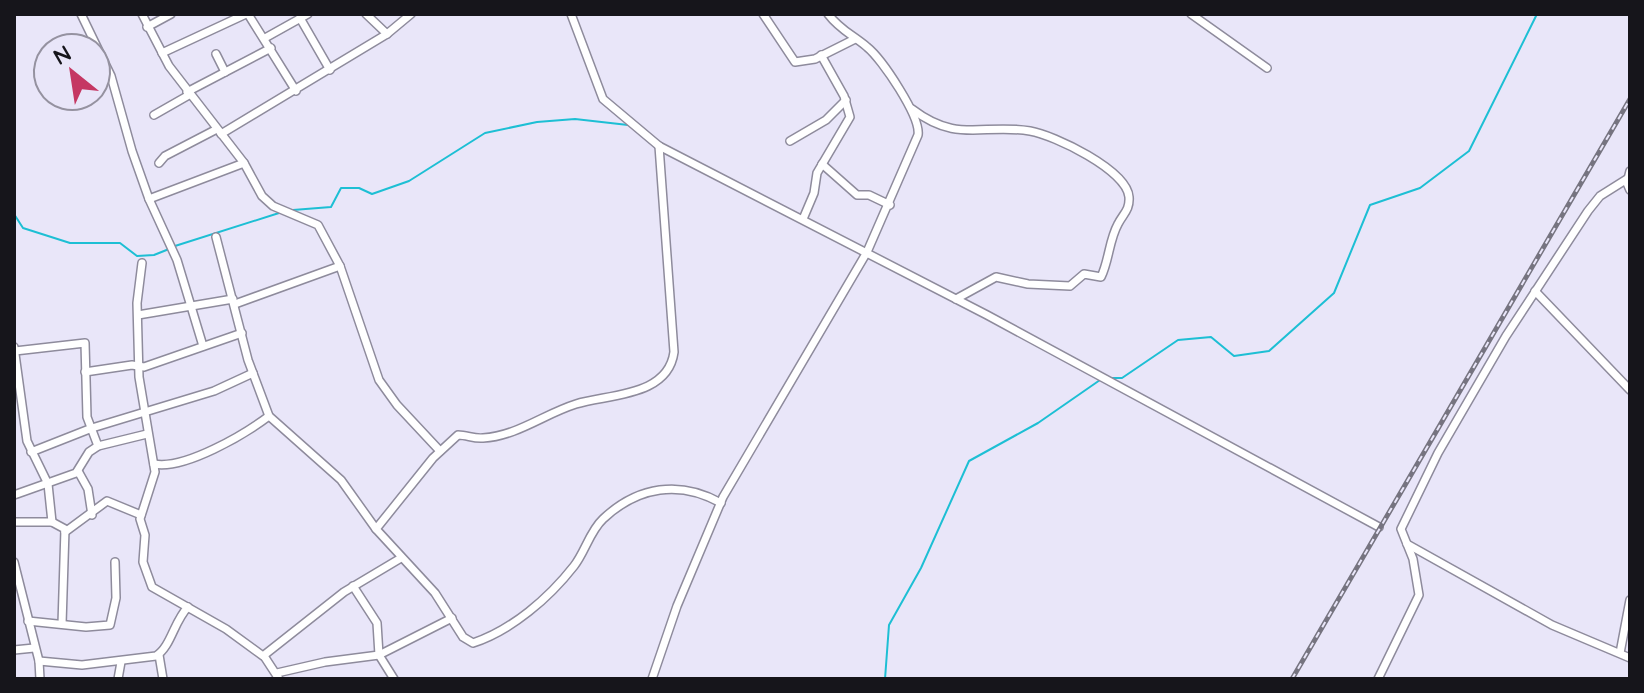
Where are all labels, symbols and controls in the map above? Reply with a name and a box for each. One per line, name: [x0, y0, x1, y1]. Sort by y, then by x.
north arrow: [32, 32, 112, 112]
text: N: [48, 39, 76, 71]

